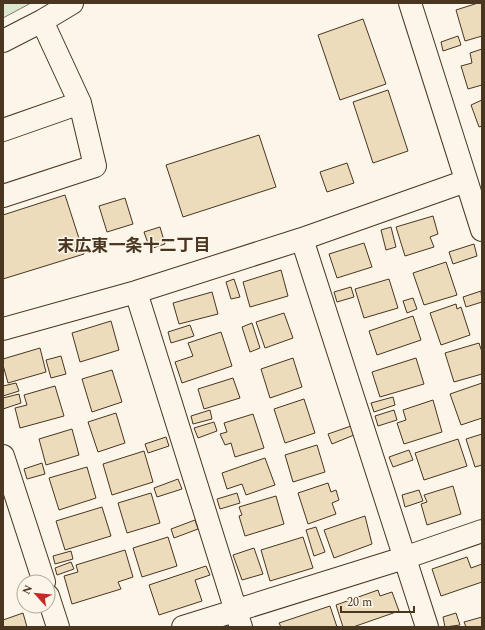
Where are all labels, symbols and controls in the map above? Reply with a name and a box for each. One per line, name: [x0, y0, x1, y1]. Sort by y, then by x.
district label: 末広東一条十二丁目: [58, 233, 211, 259]
north arrow: [16, 574, 56, 614]
text: N: [18, 582, 37, 598]
scale bar: [341, 588, 414, 614]
text: 20 m: [347, 593, 372, 612]

